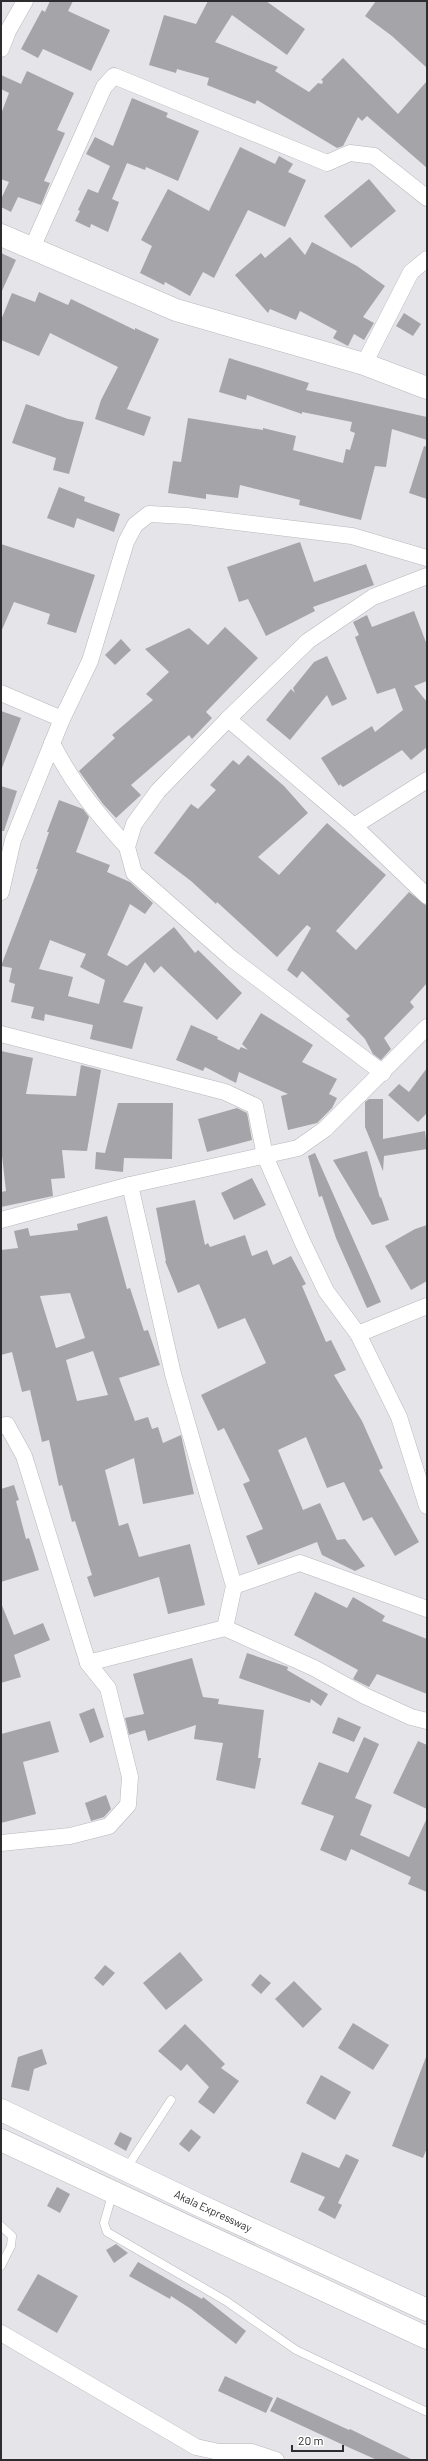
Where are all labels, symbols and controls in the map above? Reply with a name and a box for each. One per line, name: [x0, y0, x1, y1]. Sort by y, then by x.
street label: Akala Expressway: [172, 2187, 254, 2234]
scale bar: [292, 2427, 343, 2453]
text: 20 m: [298, 2433, 324, 2447]

